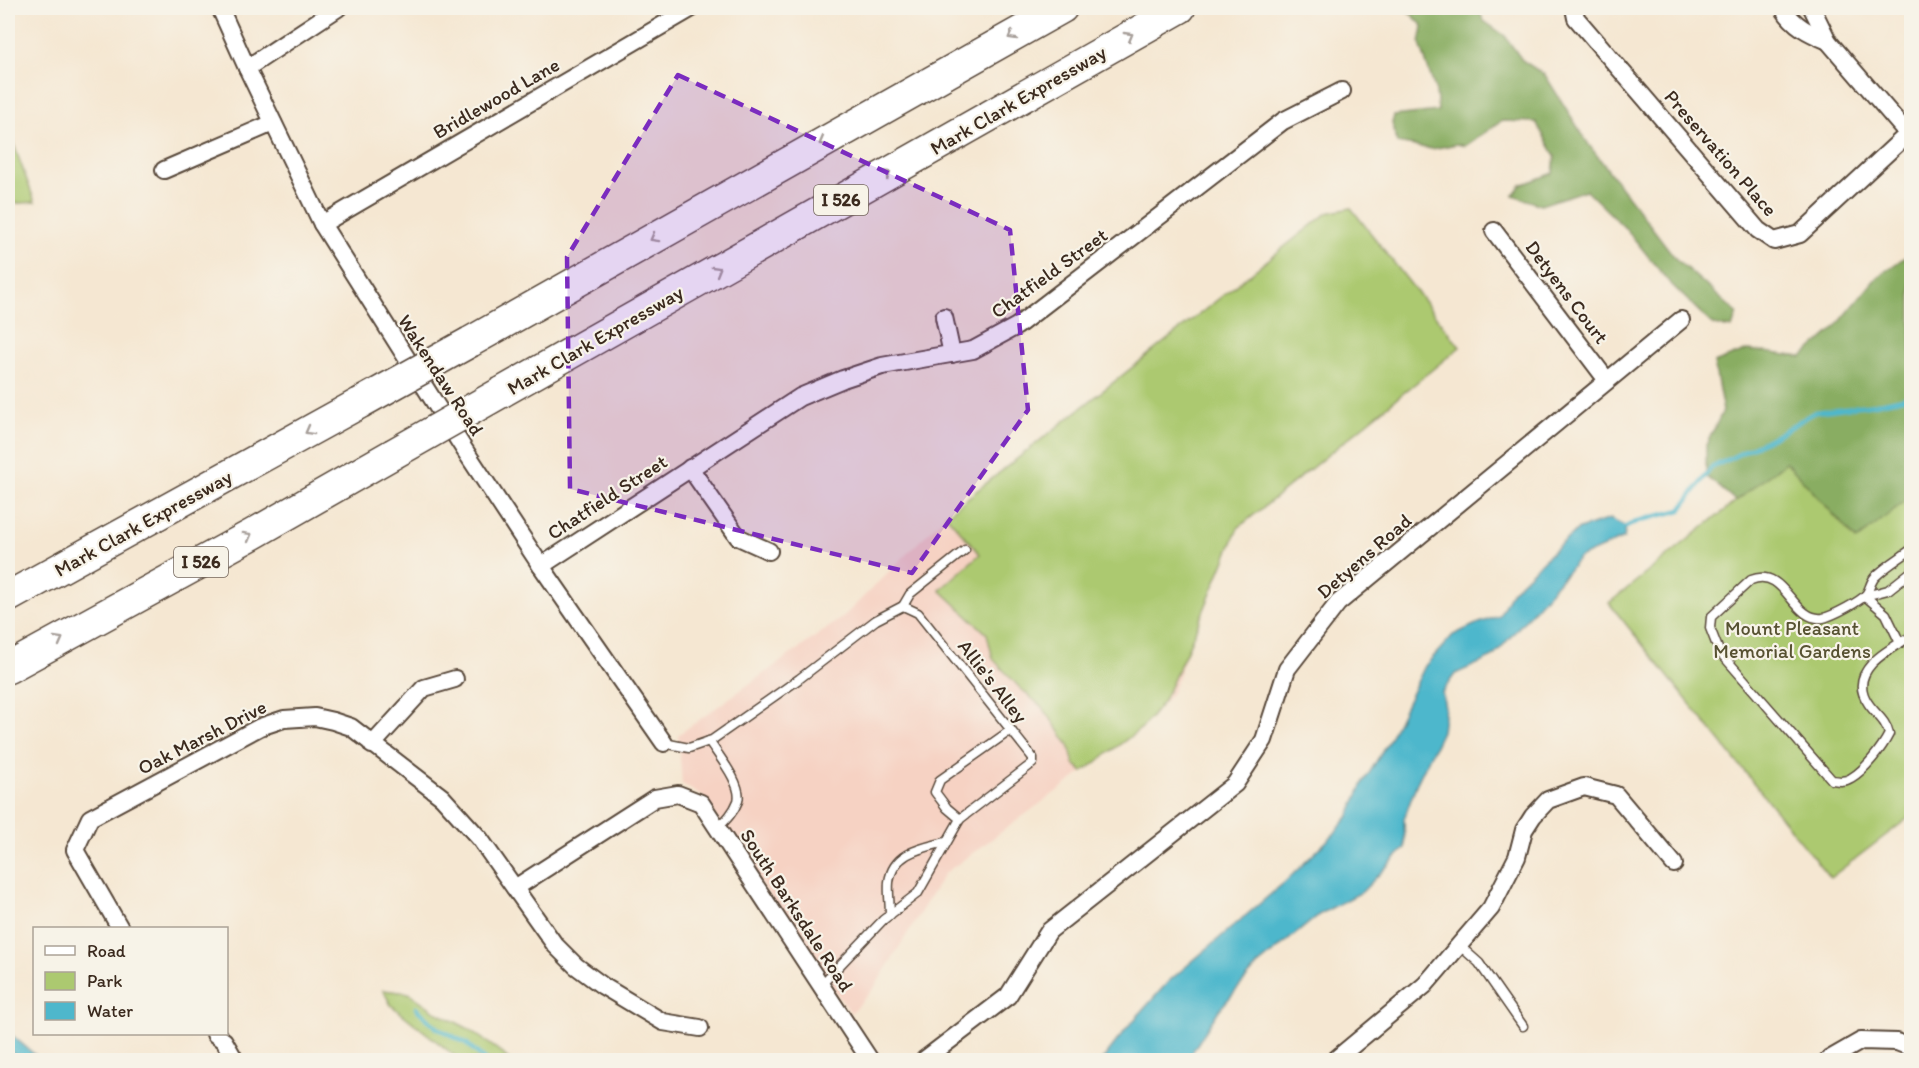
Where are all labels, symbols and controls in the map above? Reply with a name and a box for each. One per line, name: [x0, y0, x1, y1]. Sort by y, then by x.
one-way arrow: [1007, 29, 1018, 40]
one-way arrow: [1123, 32, 1133, 44]
street label: Mark Clark Expressway: [926, 40, 1111, 160]
street label: Bridlewood Lane: [429, 52, 563, 144]
street label: Preservation Place: [1660, 85, 1782, 221]
one-way arrow: [819, 135, 830, 147]
one-way arrow: [880, 170, 891, 181]
road number: I 526: [814, 185, 868, 215]
street label: Chatfield Street: [986, 223, 1112, 323]
one-way arrow: [649, 231, 660, 242]
street label: Detyens Court: [1520, 236, 1614, 348]
one-way arrow: [711, 266, 721, 277]
street label: Mark Clark Expressway: [503, 280, 688, 400]
street label: Wakendaw Road: [393, 310, 489, 440]
one-way arrow: [305, 424, 315, 435]
street label: Chatfield Street: [543, 449, 671, 545]
street label: Mark Clark Expressway: [50, 464, 236, 582]
street label: Detyens Road: [1312, 508, 1416, 604]
one-way arrow: [242, 532, 252, 543]
road number: I 526: [174, 547, 228, 577]
park label: Mount Pleasant Memorial Gardens: [1713, 616, 1871, 663]
street label: Allie's Alley: [953, 635, 1033, 728]
one-way arrow: [53, 636, 63, 647]
street label: Oak Marsh Drive: [134, 694, 270, 780]
street label: South Barksdale Road: [735, 824, 859, 996]
legend: [33, 927, 228, 1035]
text: Road: [87, 940, 126, 962]
text: Park: [87, 970, 122, 992]
text: Water: [87, 1000, 133, 1022]

